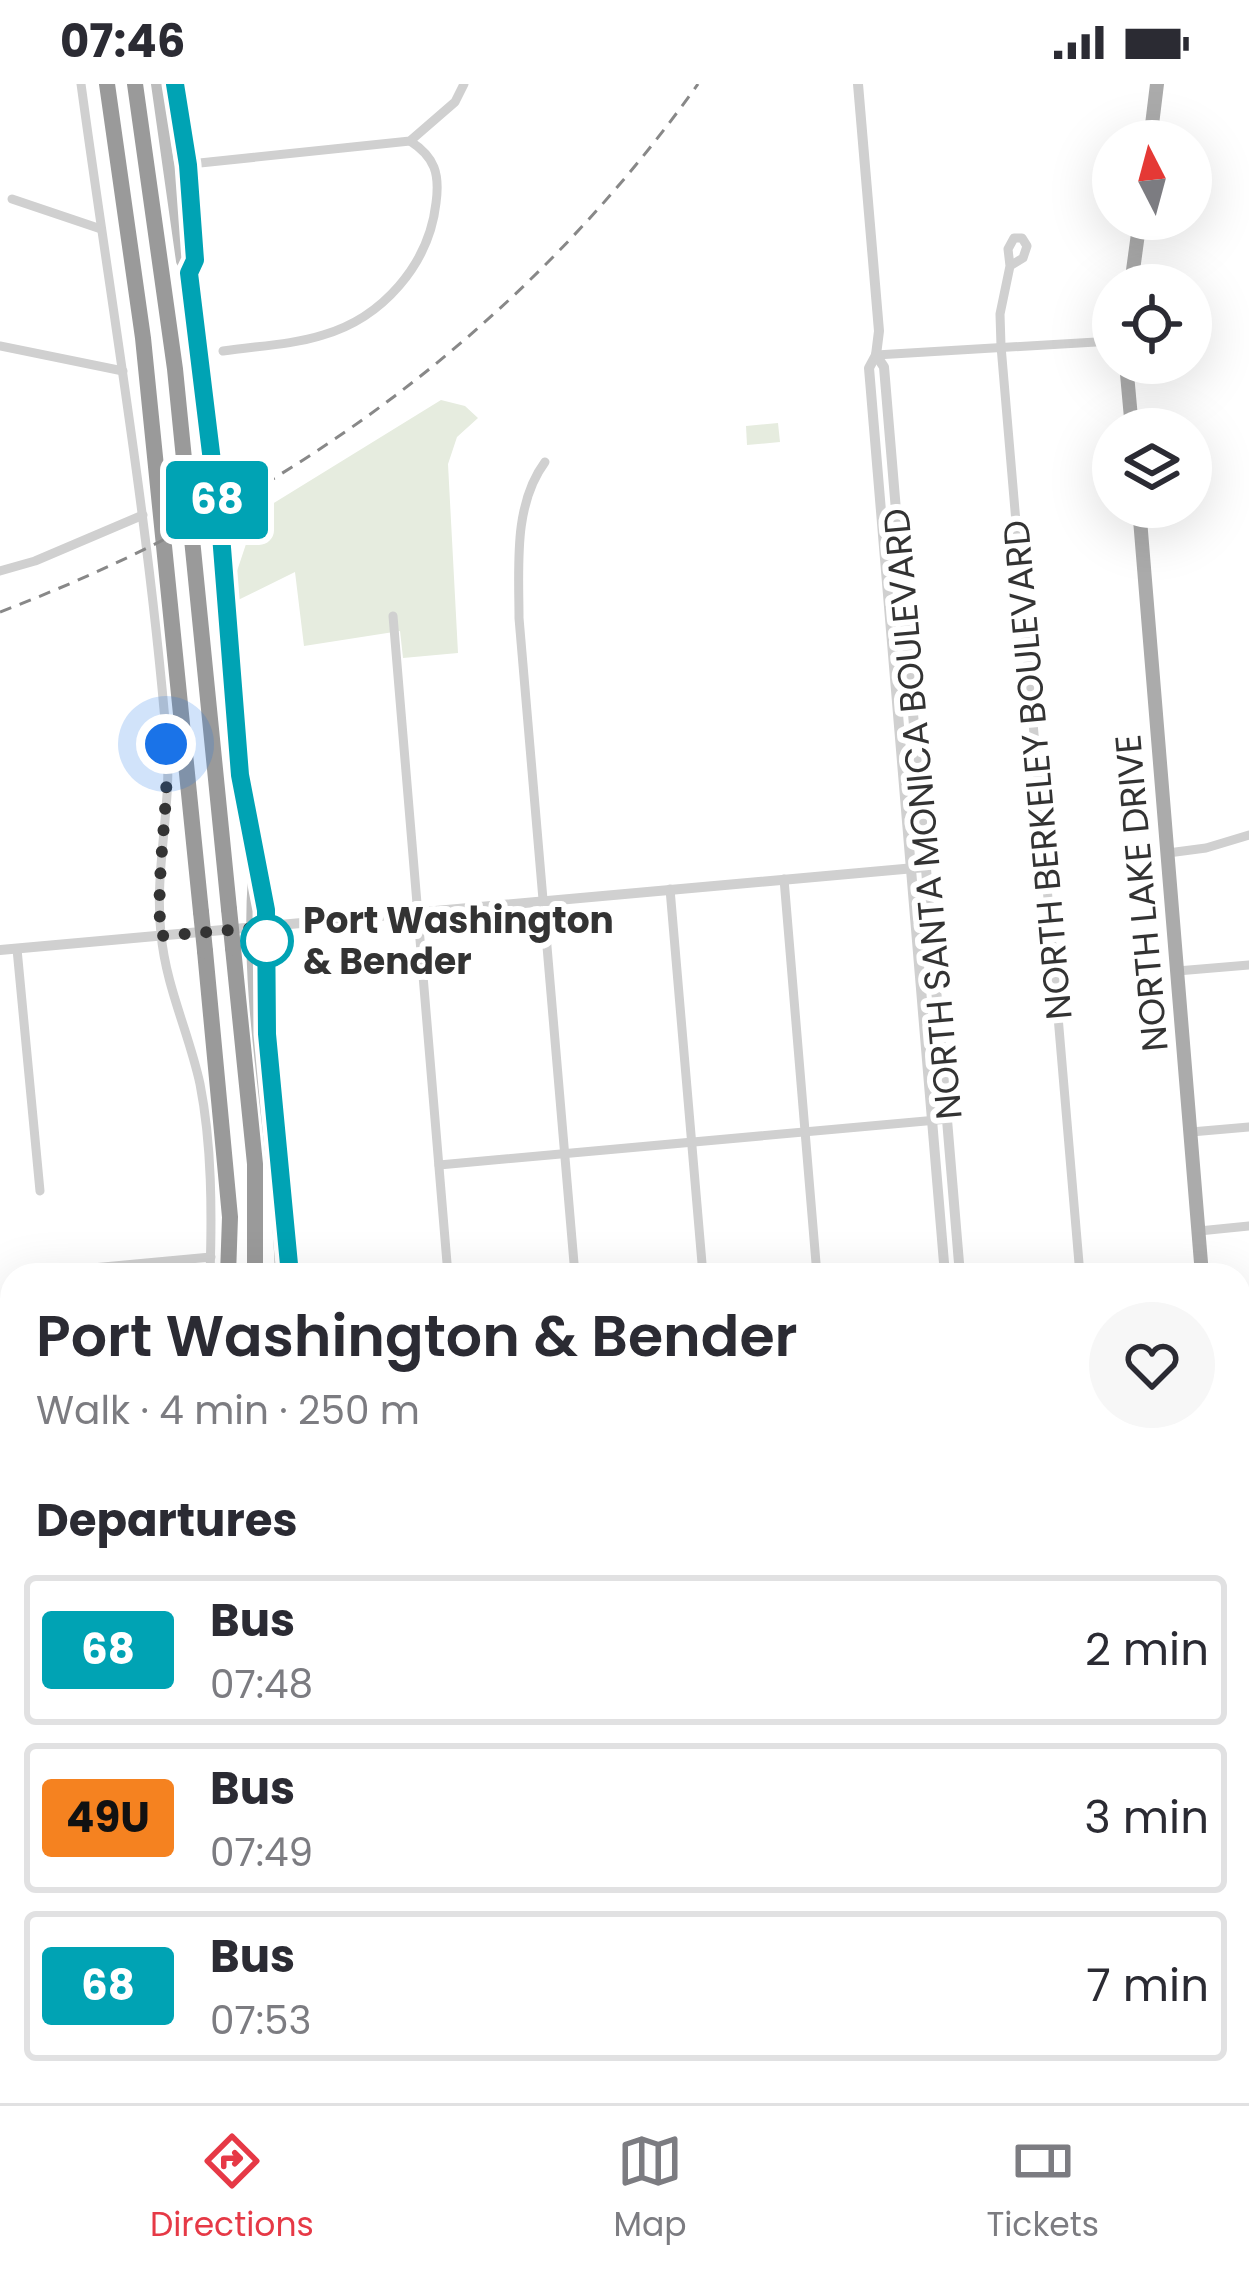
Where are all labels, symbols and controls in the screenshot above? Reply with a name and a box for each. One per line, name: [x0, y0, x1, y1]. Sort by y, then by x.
text: 07:46: [60, 10, 185, 73]
north arrow: [1092, 120, 1212, 240]
map controls: [1092, 120, 1212, 528]
button: locate: [1092, 264, 1212, 384]
button: layers: [1092, 408, 1212, 528]
line badge: 68: [163, 461, 271, 539]
text: 68: [190, 470, 244, 529]
street label: NORTH SANTA MONICA BOULEVARD: [870, 506, 975, 1122]
street label: NORTH BERKELEY BOULEVARD: [990, 518, 1085, 1022]
your location: [136, 714, 196, 774]
street label: NORTH LAKE DRIVE: [1102, 732, 1181, 1054]
place label: Port Washington & Bender: [303, 895, 614, 987]
marker: Port Washington & Bender: [242, 916, 292, 966]
text: Port Washington & Bender: [36, 1296, 798, 1376]
button: heart: [1089, 1302, 1215, 1428]
text: Walk · 4 min · 250 m: [36, 1383, 420, 1438]
text: Departures: [36, 1489, 298, 1552]
text: Bus: [210, 1589, 295, 1652]
text: 2 min: [1085, 1618, 1209, 1681]
text: 68: [81, 1620, 135, 1679]
text: 07:48: [210, 1657, 313, 1712]
text: Bus: [210, 1757, 295, 1820]
text: 3 min: [1084, 1786, 1209, 1849]
text: 49U: [66, 1788, 150, 1847]
text: 07:49: [210, 1825, 313, 1880]
text: Bus: [210, 1925, 295, 1988]
text: 7 min: [1086, 1954, 1209, 2017]
text: 68: [81, 1956, 135, 2015]
text: 07:53: [210, 1993, 312, 2048]
tab: Directions: [150, 2128, 314, 2250]
tab: Map: [614, 2128, 687, 2250]
tab: Tickets: [986, 2128, 1099, 2250]

